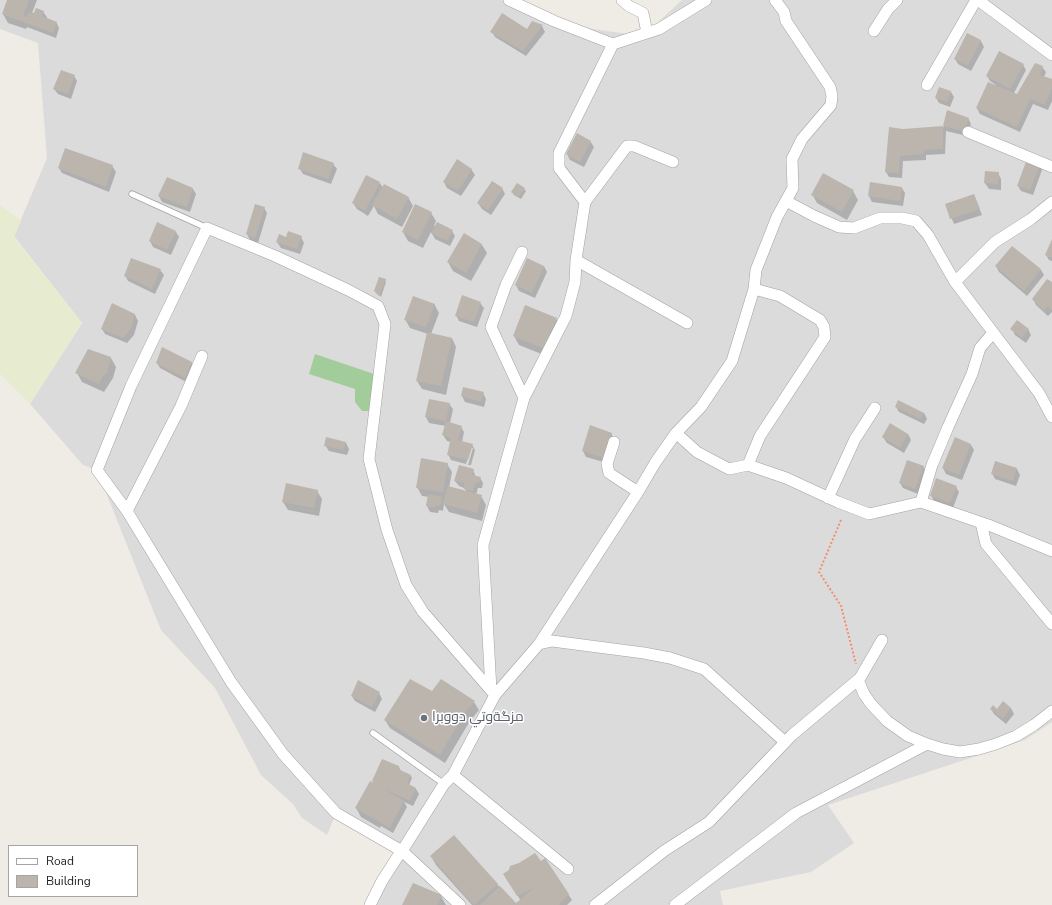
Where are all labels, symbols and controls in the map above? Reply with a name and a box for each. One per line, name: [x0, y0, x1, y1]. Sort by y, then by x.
place label: مزگةوتي دووبرا: [432, 710, 524, 726]
marker: مزگةوتي دووبرا: [419, 713, 429, 723]
legend: [8, 845, 138, 897]
text: Road: [46, 853, 74, 869]
text: Building: [46, 873, 91, 889]

